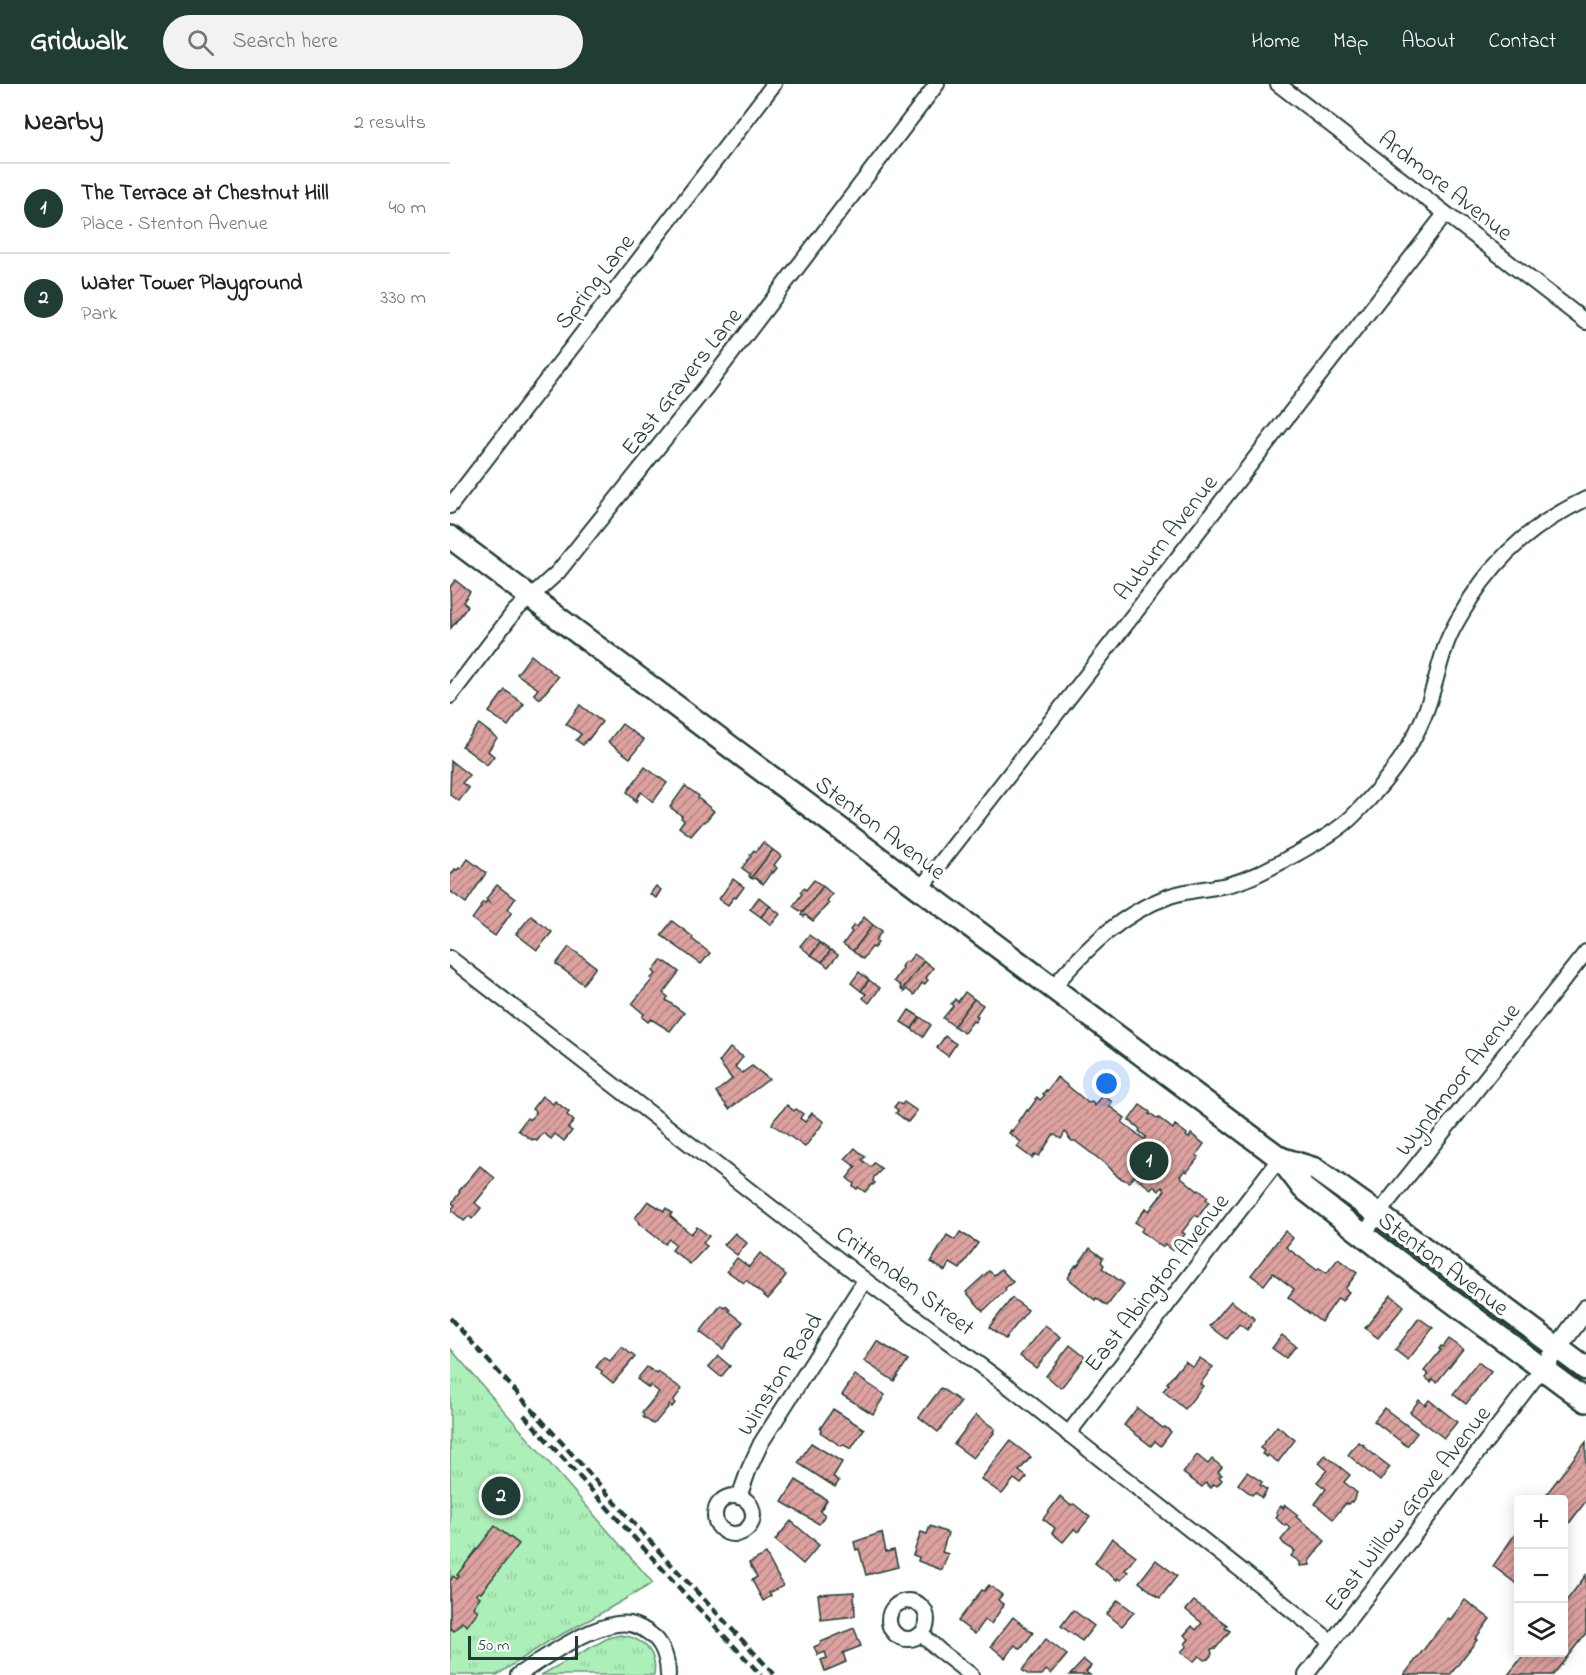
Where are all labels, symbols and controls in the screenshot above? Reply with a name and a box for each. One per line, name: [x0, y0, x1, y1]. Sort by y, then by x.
search box: [163, 15, 583, 69]
text: Gridwalk: [30, 22, 127, 63]
icon: search: [184, 26, 217, 59]
text: Search here: [232, 26, 338, 58]
text: Home: [1251, 27, 1300, 57]
text: Map: [1333, 27, 1368, 57]
text: About: [1401, 27, 1455, 57]
text: Contact: [1488, 27, 1556, 57]
text: Nearby: [24, 104, 103, 142]
text: 2 results: [354, 109, 426, 138]
street label: Ardmore Avenue: [1370, 123, 1520, 251]
text: The Terrace at Chestnut Hill: [81, 178, 329, 210]
text: 1: [40, 194, 47, 223]
text: 40 m: [389, 194, 426, 223]
text: Place · Stenton Avenue: [81, 210, 268, 239]
street label: Spring Lane: [547, 227, 645, 338]
text: Water Tower Playground: [81, 268, 302, 300]
text: 2: [39, 284, 48, 313]
text: 330 m: [380, 284, 426, 313]
text: Park: [81, 300, 117, 329]
street label: East Gravers Lane: [614, 301, 752, 464]
street label: Auburn Avenue: [1106, 468, 1228, 609]
street label: Stenton Avenue: [807, 768, 953, 890]
street label: Wyndmoor Avenue: [1388, 996, 1531, 1165]
your location: [1092, 1069, 1121, 1098]
pin: 1: [1130, 1138, 1168, 1184]
street label: East Abington Avenue: [1077, 1187, 1239, 1380]
street label: Stenton Avenue: [1370, 1204, 1516, 1326]
street label: Crittenden Street: [828, 1218, 981, 1346]
street label: Winston Road: [730, 1307, 833, 1443]
street label: East Willow Grove Avenue: [1317, 1399, 1501, 1620]
pin: 2: [482, 1474, 520, 1518]
map controls: [1514, 1495, 1568, 1657]
button: +: [1514, 1495, 1568, 1549]
button: −: [1514, 1549, 1568, 1603]
button: layers: [1514, 1603, 1568, 1657]
scale bar: [468, 1633, 578, 1660]
text: 50 m: [477, 1634, 509, 1658]

